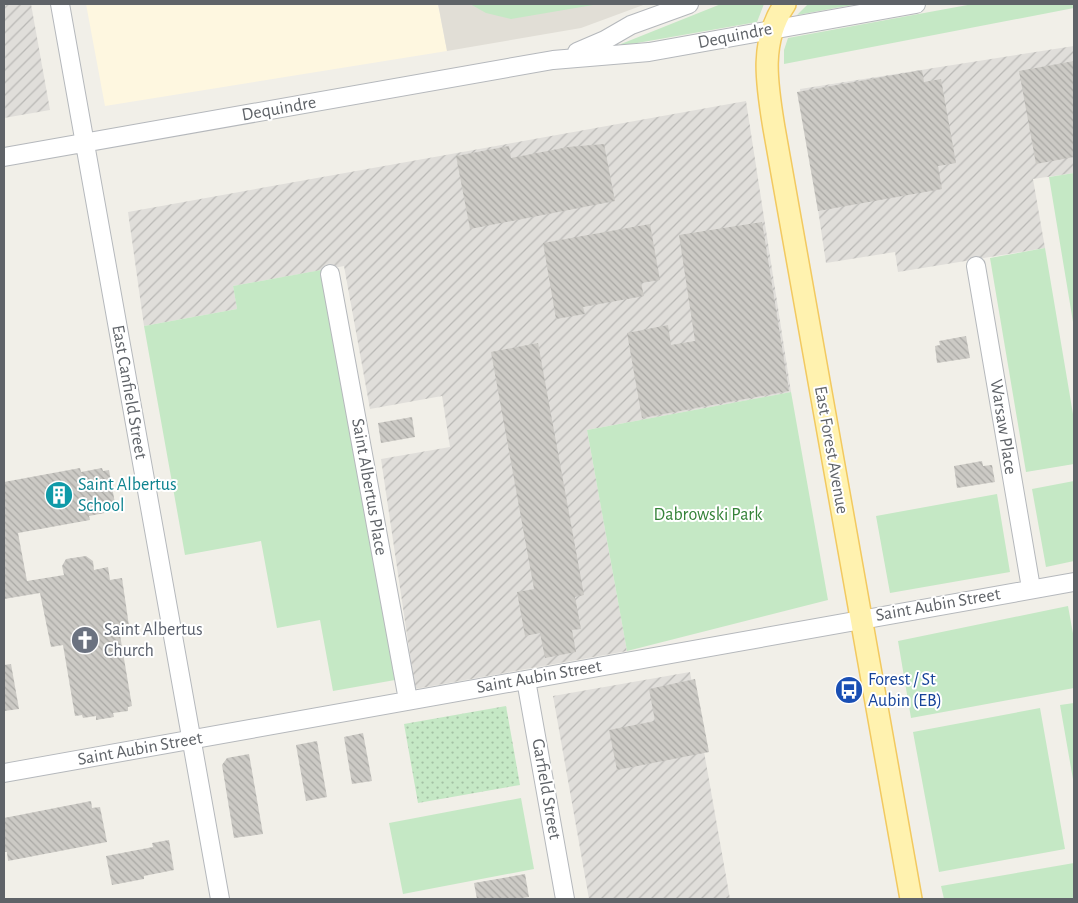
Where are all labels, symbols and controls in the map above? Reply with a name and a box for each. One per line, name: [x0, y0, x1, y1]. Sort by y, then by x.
street label: Dequindre: [696, 20, 774, 52]
street label: Dequindre: [240, 94, 318, 124]
street label: East Canfield Street: [108, 323, 150, 461]
street label: Warsaw Place: [987, 378, 1019, 476]
street label: East Forest Avenue: [811, 385, 851, 515]
street label: Saint Albertus Place: [348, 417, 390, 557]
place label: Saint Albertus School: [78, 476, 177, 515]
building icon: Saint Albertus School: [44, 480, 74, 510]
park label: Dabrowski Park: [654, 506, 763, 524]
street label: Saint Aubin Street: [874, 585, 1002, 625]
place label: Saint Albertus Church: [104, 621, 203, 660]
church icon: Saint Albertus Church: [70, 625, 100, 655]
street label: Saint Aubin Street: [475, 657, 603, 697]
place label: Forest / St Aubin (EB): [868, 671, 942, 710]
bus stop icon: Forest / St Aubin (EB): [834, 675, 864, 705]
street label: Saint Aubin Street: [76, 729, 204, 769]
street label: Garfield Street: [528, 737, 564, 841]

